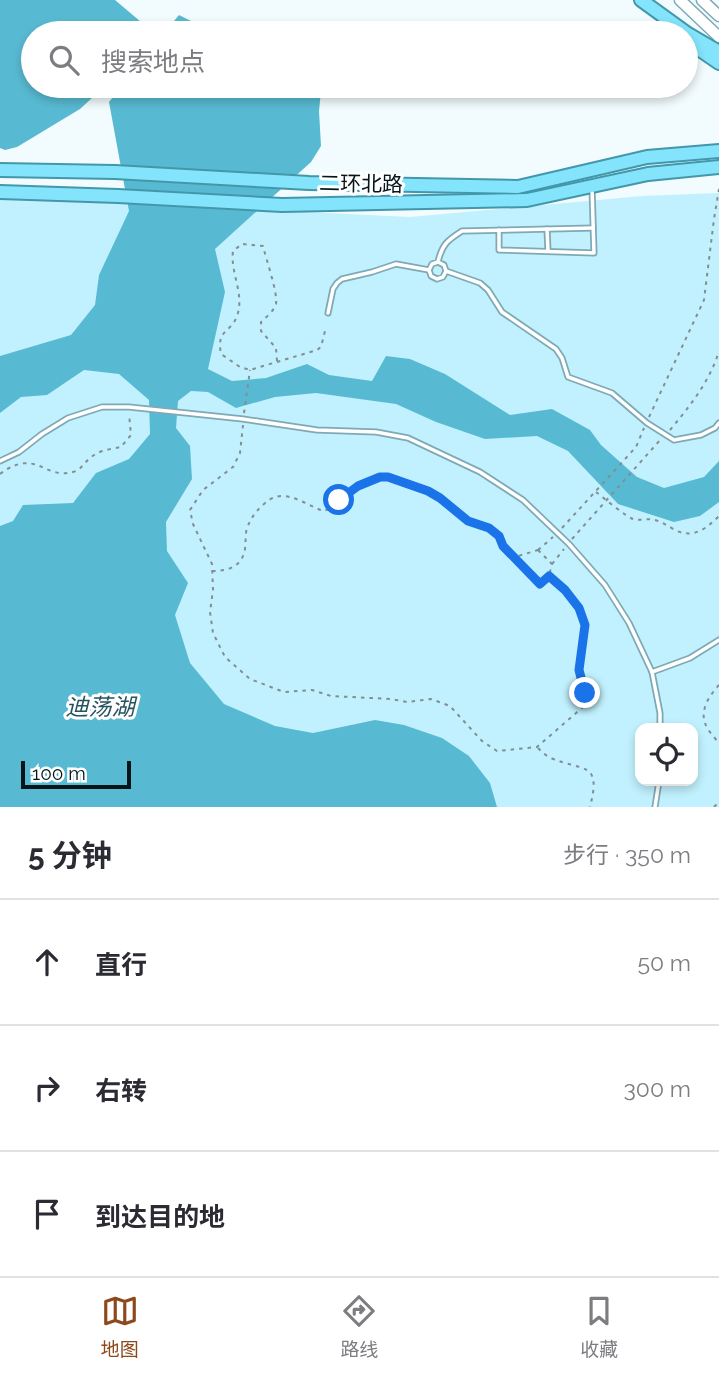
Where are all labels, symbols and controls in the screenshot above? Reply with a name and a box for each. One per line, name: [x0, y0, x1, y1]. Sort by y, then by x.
search box: [21, 21, 698, 98]
icon: search: [45, 41, 83, 79]
text: 搜索地点: [101, 47, 205, 77]
street label: 二环北路: [319, 170, 403, 197]
route start: [323, 484, 354, 515]
route end: [569, 677, 600, 708]
water label: 迪荡湖: [66, 693, 138, 720]
map controls: [635, 723, 698, 786]
button: locate: [635, 723, 698, 786]
scale bar: [21, 758, 131, 790]
text: 100 m: [32, 762, 86, 784]
text: 5 分钟: [28, 838, 112, 873]
text: 步行 · 350 m: [563, 841, 691, 868]
icon: ahead: [28, 943, 66, 981]
text: 50 m: [637, 949, 691, 976]
text: 直行: [95, 950, 147, 980]
icon: right: [28, 1069, 66, 1107]
text: 300 m: [624, 1075, 691, 1102]
text: 右转: [95, 1076, 147, 1106]
icon: arrive: [28, 1195, 66, 1233]
text: 到达目的地: [95, 1202, 225, 1232]
tab: 地图: [101, 1292, 139, 1361]
tab: 路线: [340, 1292, 378, 1361]
tab: 收藏: [580, 1292, 618, 1361]

